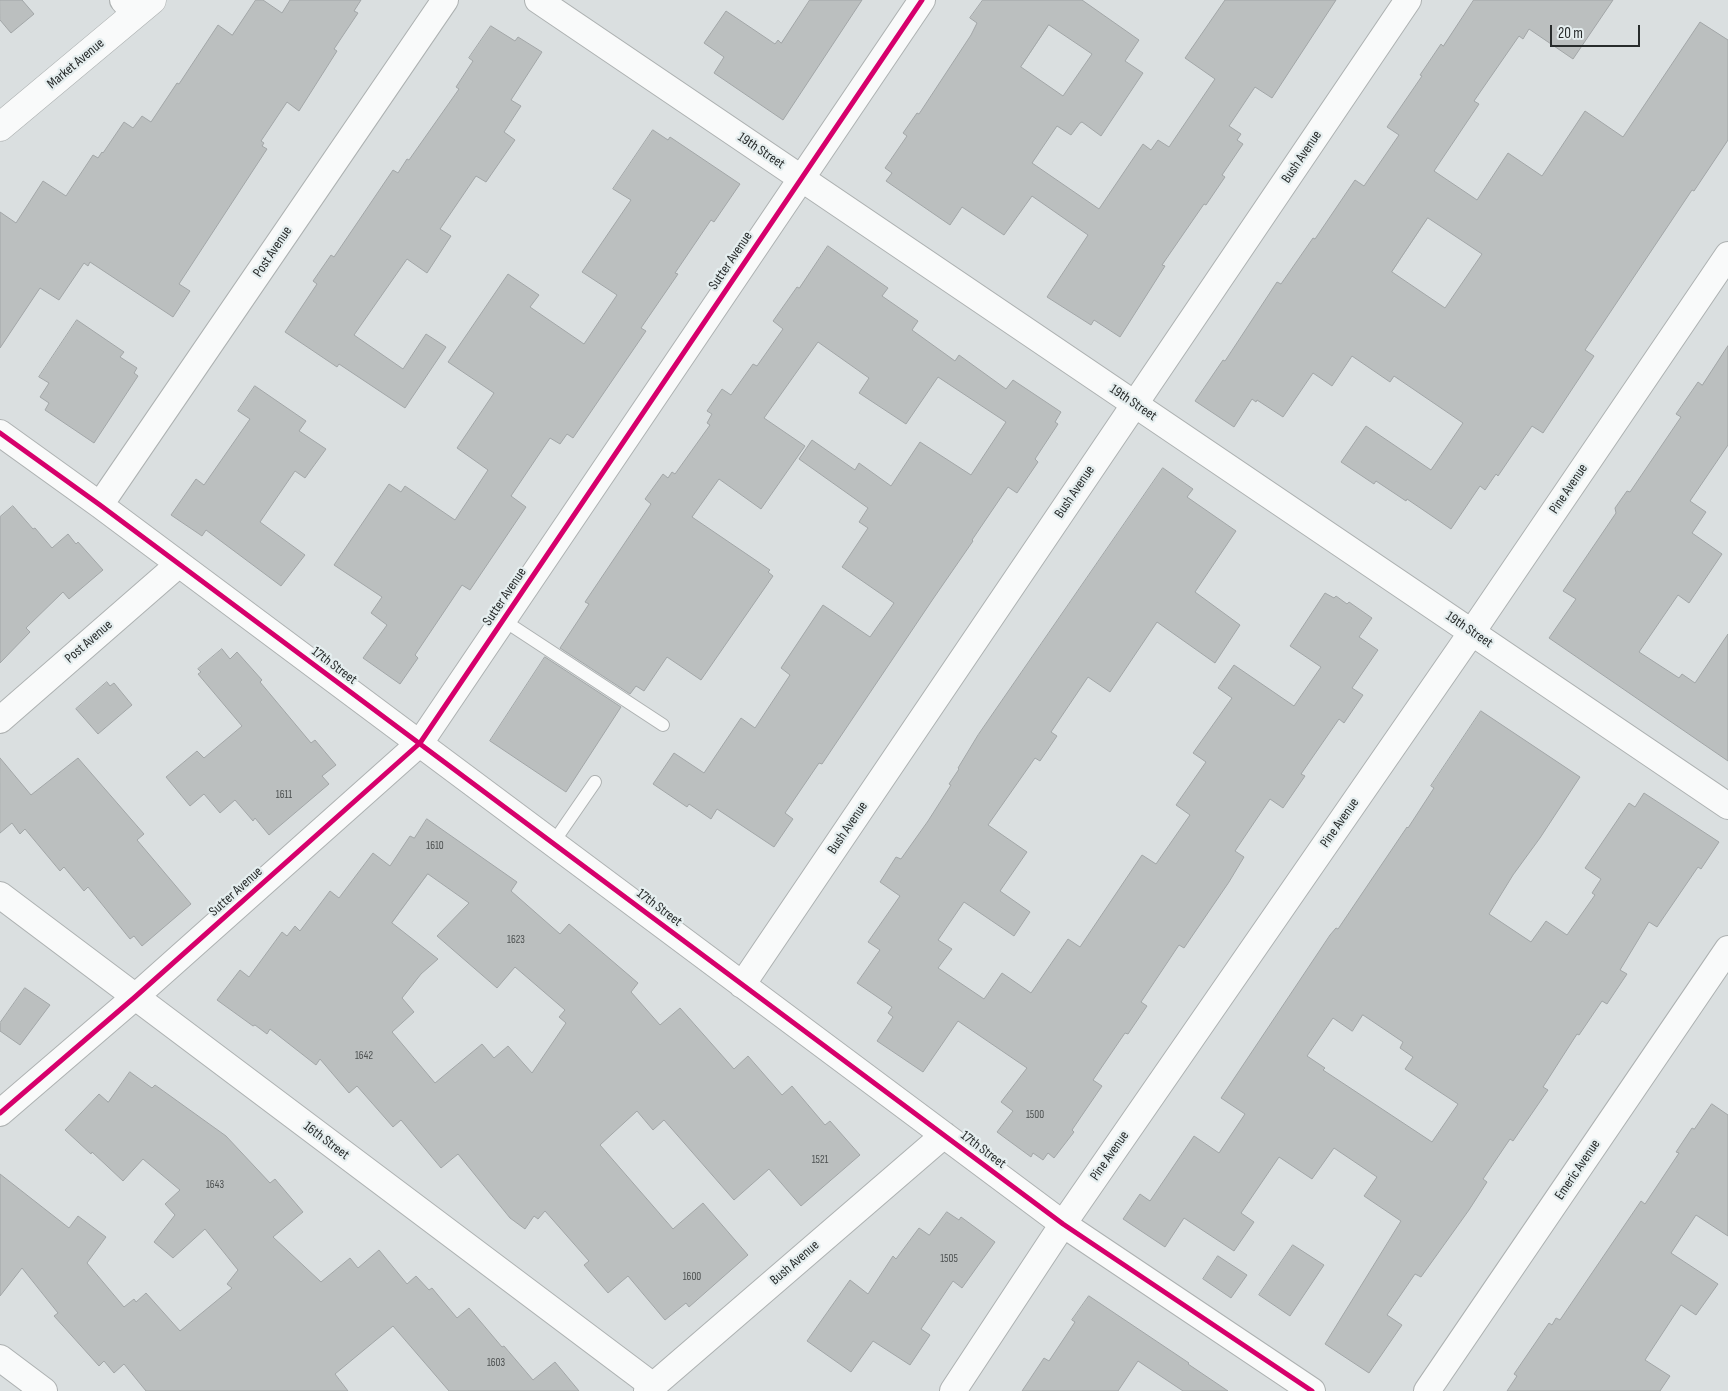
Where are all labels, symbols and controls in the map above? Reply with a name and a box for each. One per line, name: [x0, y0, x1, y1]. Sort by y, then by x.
scale bar: [1553, 15, 1643, 47]
text: 20 m: [1558, 24, 1583, 43]
street label: Market Avenue: [44, 35, 108, 93]
street label: Bush Avenue: [1278, 128, 1326, 186]
street label: 19th Street: [734, 129, 788, 173]
street label: Post Avenue: [250, 223, 296, 281]
street label: Sutter Avenue: [705, 229, 757, 293]
street label: 19th Street: [1106, 381, 1160, 425]
street label: Pine Avenue: [1546, 461, 1592, 517]
street label: Bush Avenue: [1051, 463, 1099, 521]
street label: Sutter Avenue: [479, 565, 531, 629]
street label: 19th Street: [1442, 608, 1496, 652]
street label: Post Avenue: [62, 617, 116, 667]
street label: 17th Street: [308, 643, 360, 689]
house number: 1611: [276, 788, 292, 802]
street label: Pine Avenue: [1317, 795, 1363, 851]
street label: Bush Avenue: [824, 799, 872, 857]
house number: 1610: [426, 839, 444, 853]
street label: Sutter Avenue: [206, 864, 266, 920]
street label: 17th Street: [633, 885, 685, 931]
house number: 1623: [507, 933, 525, 947]
house number: 1642: [355, 1049, 373, 1063]
house number: 1500: [1026, 1108, 1044, 1122]
street label: 16th Street: [300, 1118, 352, 1164]
street label: 17th Street: [957, 1127, 1009, 1173]
street label: Pine Avenue: [1087, 1128, 1133, 1184]
street label: Emeric Avenue: [1552, 1137, 1604, 1203]
house number: 1521: [812, 1153, 828, 1167]
house number: 1643: [206, 1178, 224, 1192]
street label: Bush Avenue: [767, 1237, 823, 1289]
house number: 1505: [940, 1252, 958, 1266]
house number: 1600: [683, 1270, 701, 1284]
house number: 1603: [487, 1356, 505, 1370]

